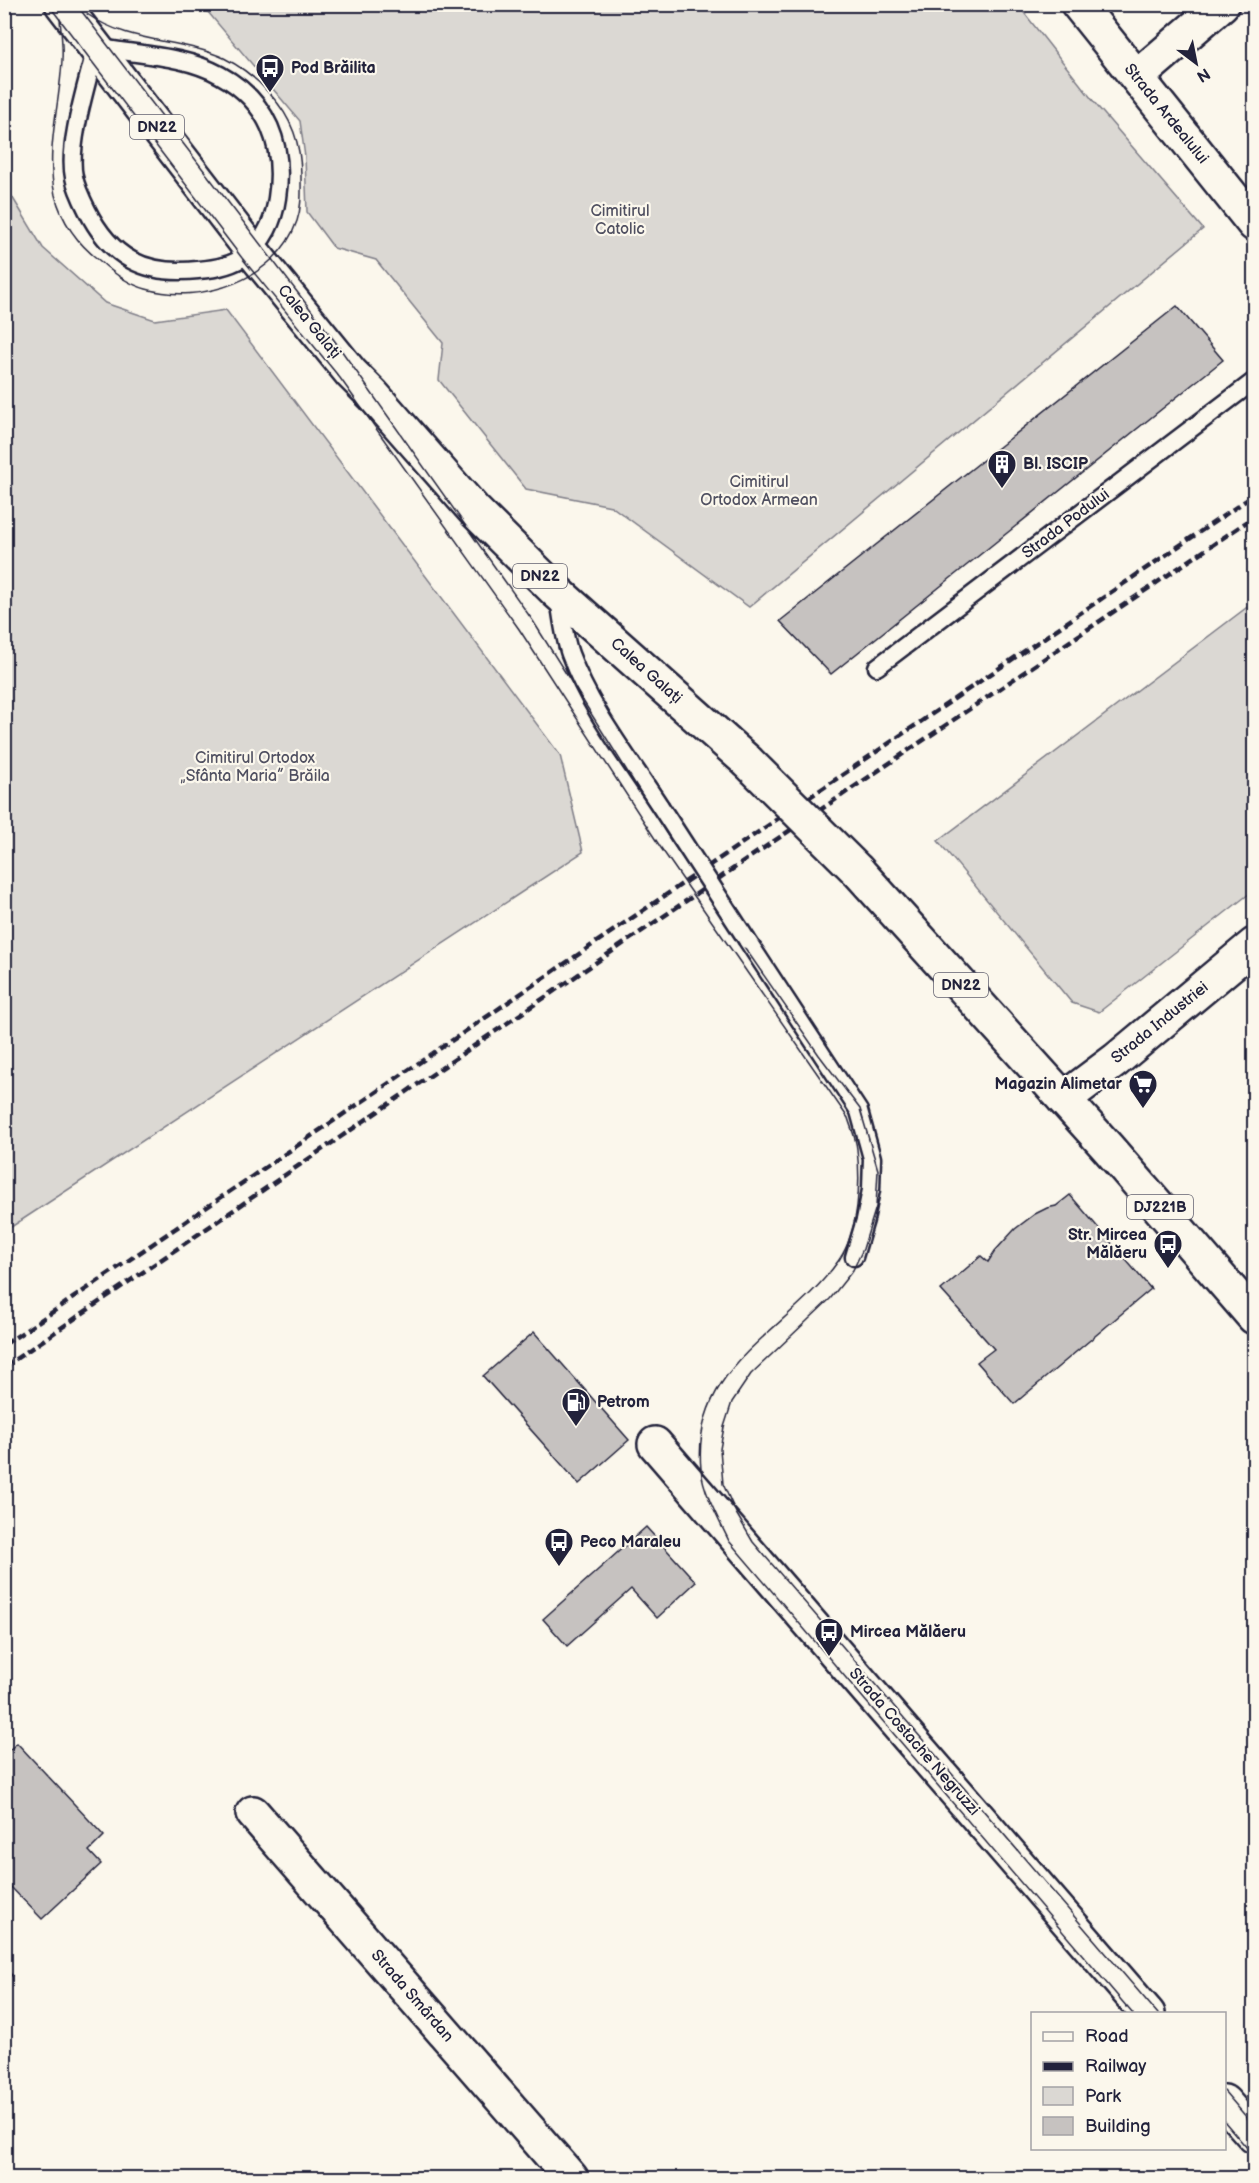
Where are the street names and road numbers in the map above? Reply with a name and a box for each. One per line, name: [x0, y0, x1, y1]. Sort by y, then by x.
street label: Strada Ardealului: [1120, 60, 1212, 168]
road number: DN22: [130, 115, 184, 139]
street label: Calea Galați: [273, 281, 345, 363]
street label: Strada Podului: [1019, 485, 1113, 563]
road number: DN22: [513, 564, 567, 588]
street label: Calea Galați: [606, 634, 686, 708]
road number: DN22: [934, 973, 988, 997]
street label: Strada Industriei: [1108, 978, 1212, 1068]
road number: DJ221B: [1127, 1195, 1193, 1219]
street label: Strada Costache Negruzzi: [845, 1664, 983, 1820]
street label: Strada Smârdan: [367, 1946, 457, 2046]

